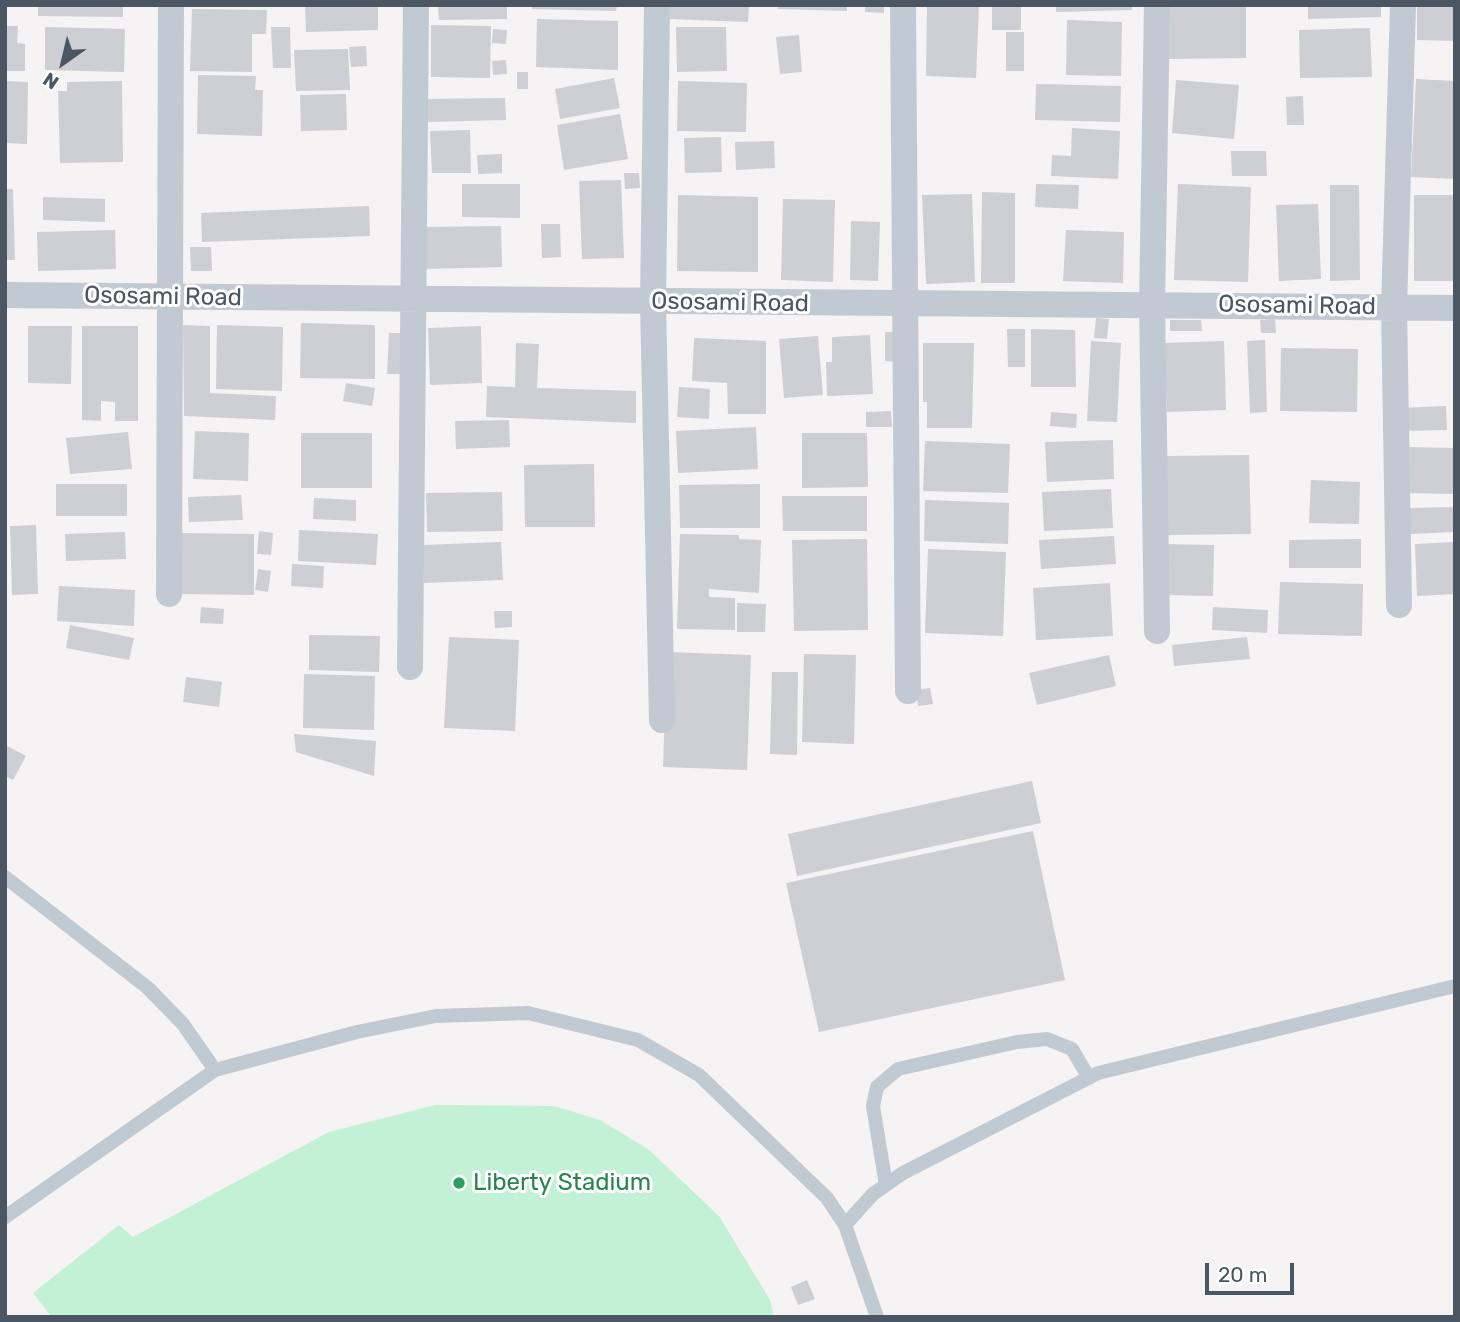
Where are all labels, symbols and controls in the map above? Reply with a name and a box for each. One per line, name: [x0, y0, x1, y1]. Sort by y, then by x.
north arrow: [28, 28, 98, 98]
text: N: [39, 67, 63, 94]
street label: Ososami Road: [84, 281, 242, 313]
street label: Ososami Road: [651, 287, 809, 319]
street label: Ososami Road: [1218, 290, 1376, 322]
place label: Liberty Stadium: [473, 1169, 651, 1197]
marker: Liberty Stadium: [451, 1175, 467, 1191]
scale bar: [1208, 1248, 1297, 1292]
text: 20 m: [1218, 1262, 1267, 1287]

